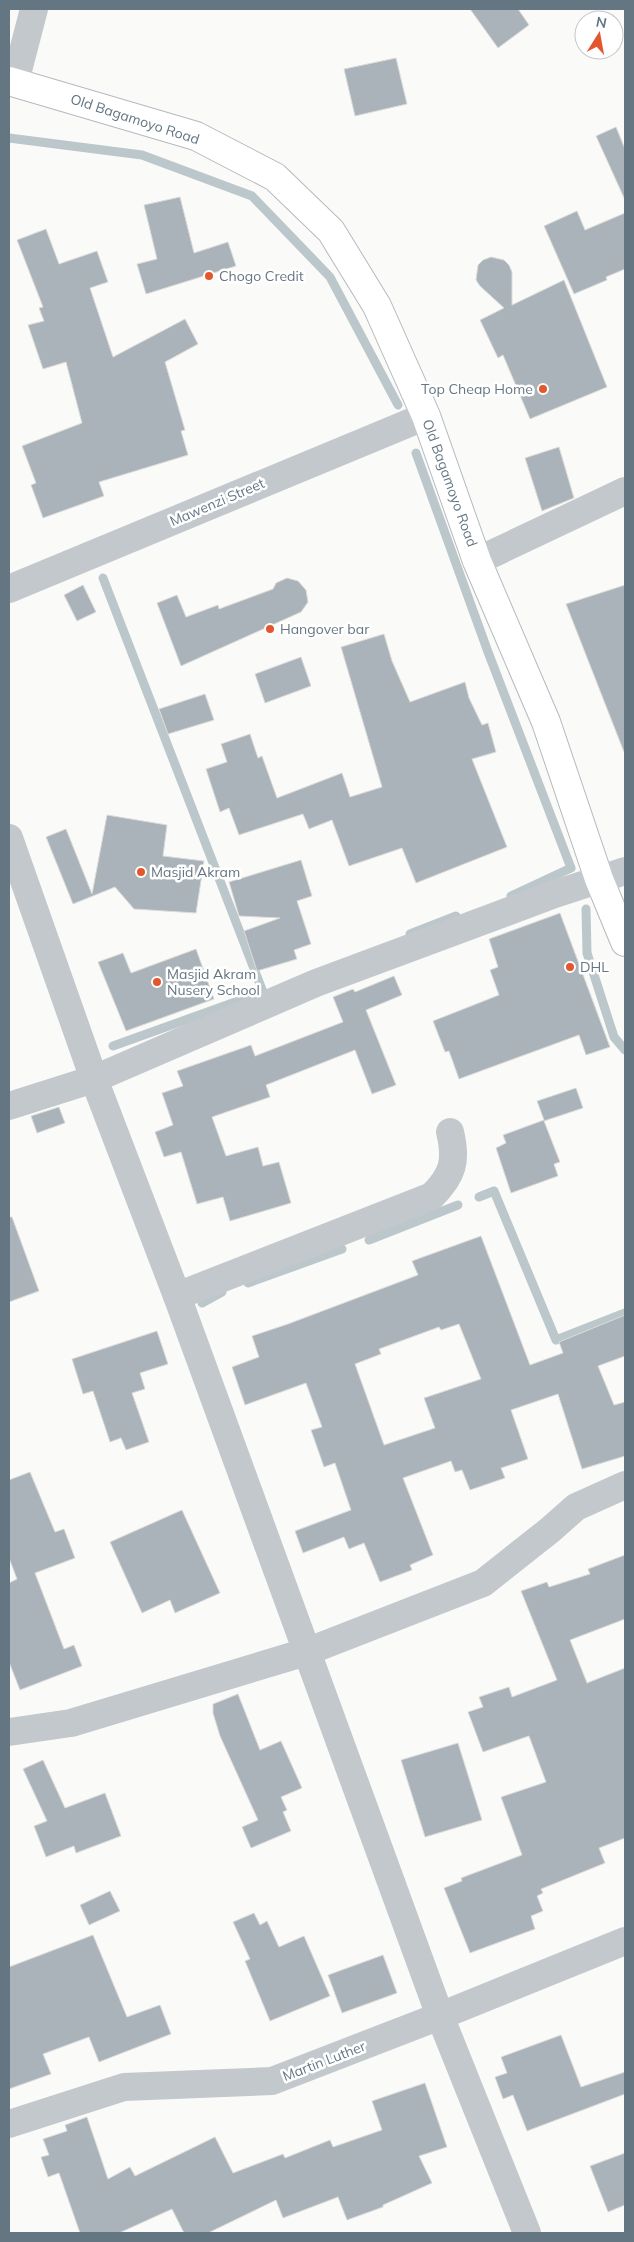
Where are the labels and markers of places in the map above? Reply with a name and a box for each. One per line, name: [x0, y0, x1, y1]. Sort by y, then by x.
place label: Chogo Credit: [219, 267, 304, 285]
marker: Chogo Credit: [203, 270, 215, 282]
place label: Top Cheap Home: [421, 380, 533, 398]
marker: Top Cheap Home: [537, 383, 549, 395]
place label: Hangover bar: [280, 620, 370, 638]
marker: Hangover bar: [264, 623, 276, 635]
place label: Masjid Akram: [151, 863, 240, 881]
marker: Masjid Akram: [135, 866, 147, 878]
place label: DHL: [580, 958, 609, 976]
marker: DHL: [564, 961, 576, 973]
place label: Masjid Akram Nusery School: [167, 965, 260, 999]
marker: Masjid Akram Nusery School: [151, 976, 163, 988]

